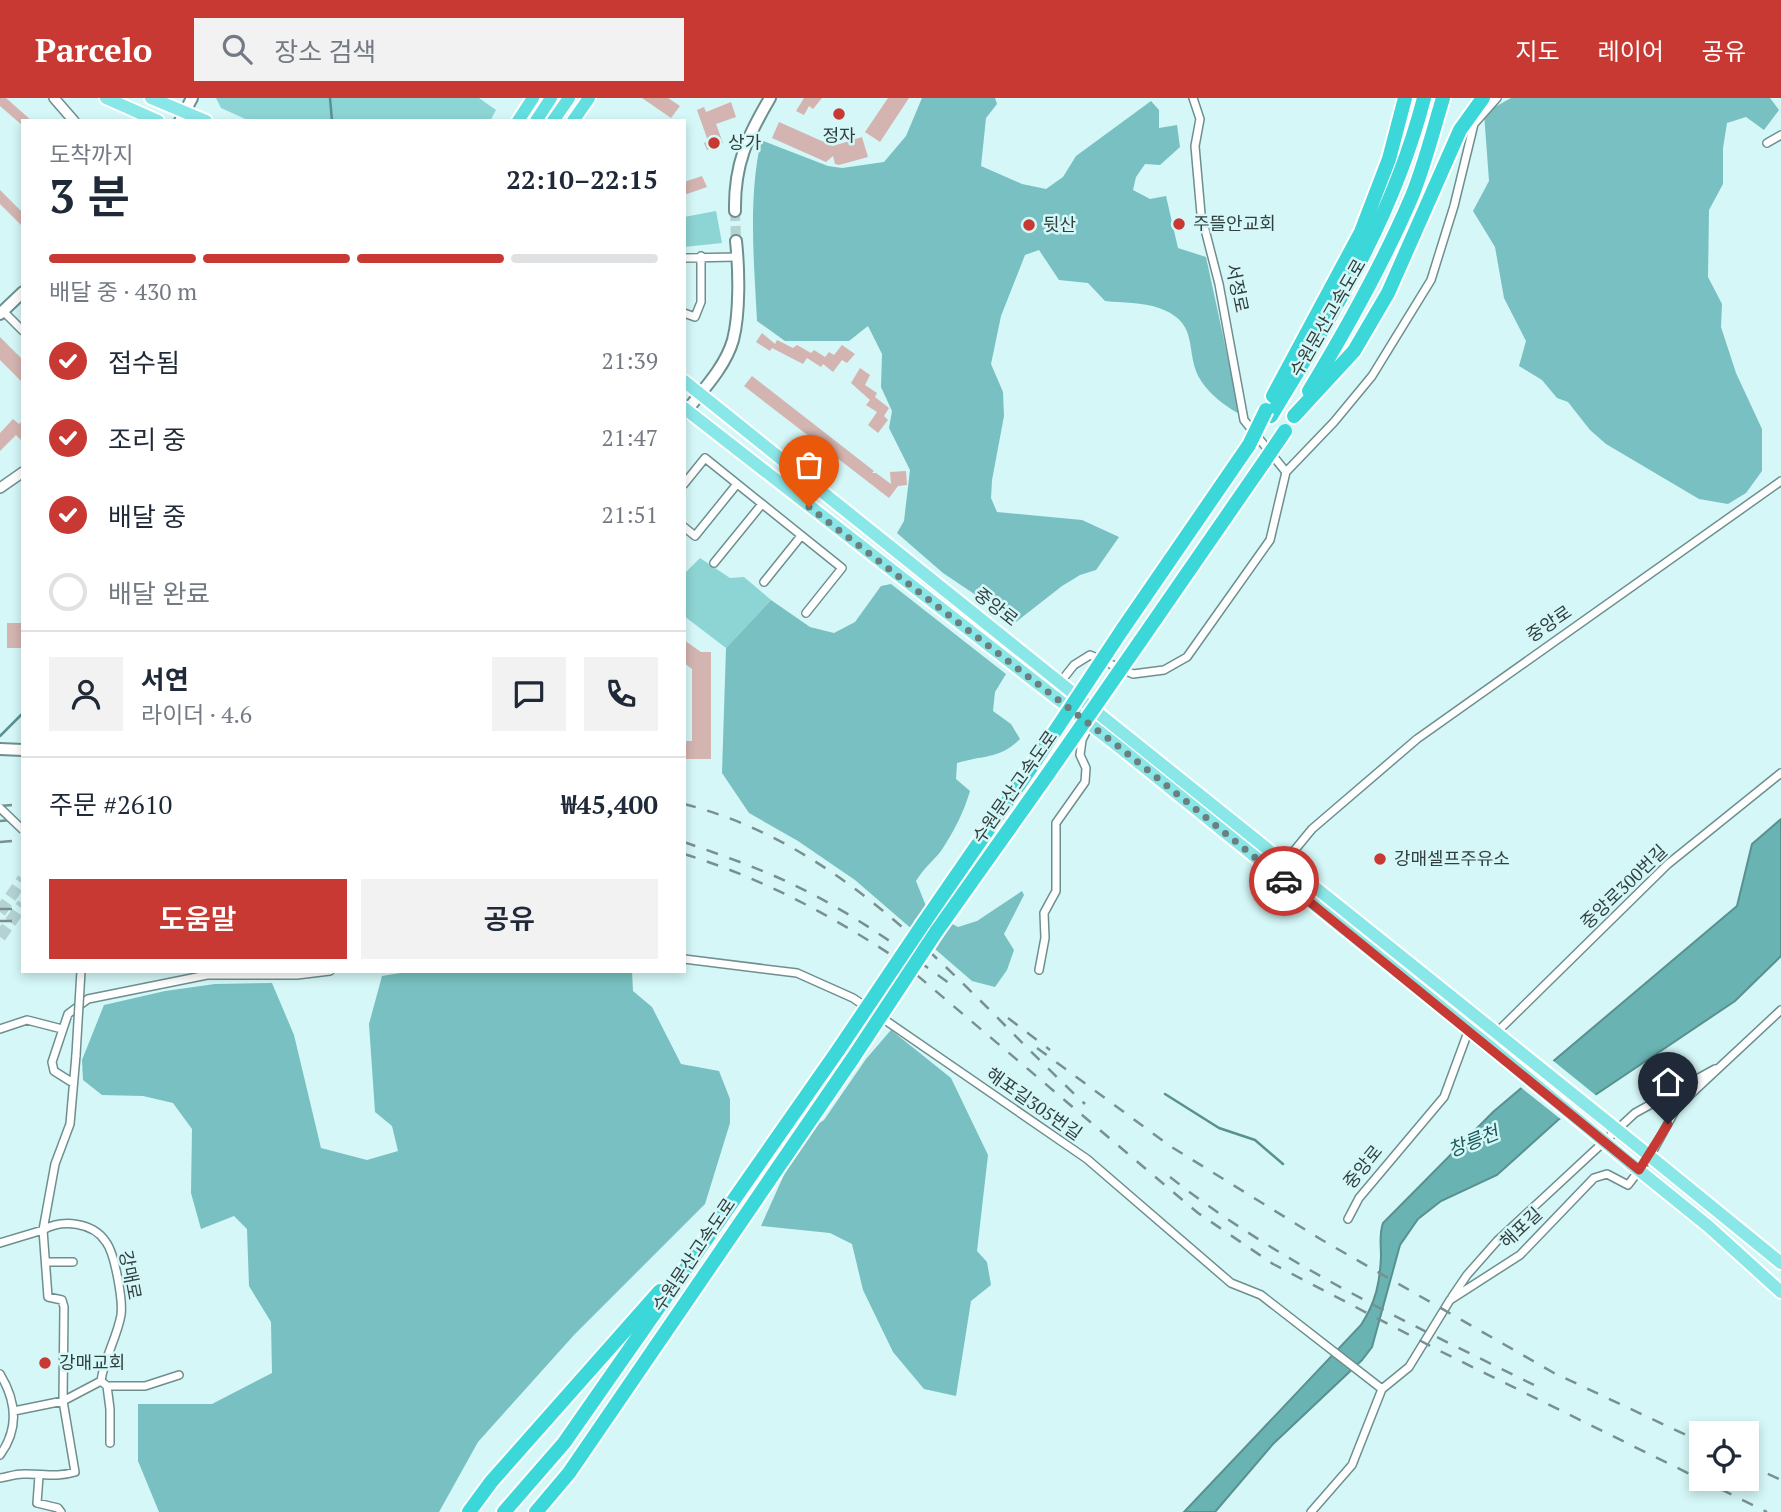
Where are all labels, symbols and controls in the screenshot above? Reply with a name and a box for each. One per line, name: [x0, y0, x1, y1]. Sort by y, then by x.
search box: [194, 18, 684, 81]
text: Parcelo: [35, 28, 152, 71]
icon: search: [218, 30, 256, 68]
text: 장소 검색: [274, 34, 376, 68]
text: 지도: [1515, 35, 1560, 67]
text: 레이어: [1598, 35, 1664, 67]
text: 공유: [1702, 35, 1746, 67]
marker: 정자: [831, 106, 847, 122]
place label: 정자: [822, 123, 856, 147]
place label: 상가: [728, 130, 762, 154]
marker: 상가: [706, 135, 722, 151]
text: 도착까지: [49, 139, 134, 170]
text: 22:10–22:15: [506, 162, 658, 196]
text: 3 분: [49, 165, 130, 226]
place label: 주뜰안교회: [1193, 211, 1276, 235]
place label: 뒷산: [1043, 212, 1076, 236]
marker: 주뜰안교회: [1171, 216, 1187, 232]
marker: 뒷산: [1021, 217, 1037, 233]
street label: 수원문산고속도로: [1284, 254, 1371, 381]
street label: 서정로: [1221, 261, 1255, 315]
text: 배달 중 · 430 m: [49, 276, 197, 307]
icon: check: [49, 342, 87, 380]
text: 접수됨: [108, 345, 180, 379]
text: 21:39: [601, 345, 658, 376]
icon: check: [49, 419, 87, 457]
text: 조리 중: [108, 422, 186, 456]
text: 21:47: [601, 422, 658, 453]
pin: [779, 435, 839, 507]
icon: bag: [790, 446, 828, 484]
icon: check: [49, 496, 87, 534]
text: 배달 중: [108, 499, 186, 533]
text: 21:51: [601, 499, 658, 530]
text: 배달 완료: [108, 576, 210, 610]
street label: 중앙로: [970, 581, 1024, 631]
street label: 중앙로: [1521, 599, 1576, 647]
button: person: [49, 657, 123, 731]
button: chat: [492, 657, 566, 731]
button: phone: [584, 657, 658, 731]
text: 서연: [141, 662, 189, 696]
text: 라이더 · 4.6: [141, 699, 252, 730]
street label: 수원문산고속도로: [966, 725, 1062, 848]
text: 주문 #2610: [49, 787, 172, 821]
text: ₩45,400: [561, 787, 658, 821]
street label: 중앙로300번길: [1575, 839, 1672, 934]
courier: [1249, 846, 1319, 916]
place label: 강매셀프주유소: [1394, 846, 1510, 870]
marker: 강매셀프주유소: [1372, 851, 1388, 867]
icon: car: [1265, 862, 1303, 900]
button: 도움말: [49, 879, 347, 959]
button: 공유: [361, 879, 658, 959]
pin: [1638, 1052, 1698, 1124]
street label: 해포길305번길: [982, 1061, 1087, 1145]
icon: home: [1649, 1063, 1687, 1101]
water label: 창릉천: [1444, 1119, 1503, 1162]
street label: 중앙로: [1337, 1140, 1387, 1193]
street label: 수원문산고속도로: [646, 1193, 740, 1316]
street label: 해포길: [1494, 1202, 1547, 1253]
street label: 강매로: [114, 1248, 148, 1301]
place label: 강매교회: [59, 1350, 125, 1374]
marker: 강매교회: [37, 1355, 53, 1371]
map controls: [1689, 1421, 1759, 1491]
button: locate: [1689, 1421, 1759, 1491]

